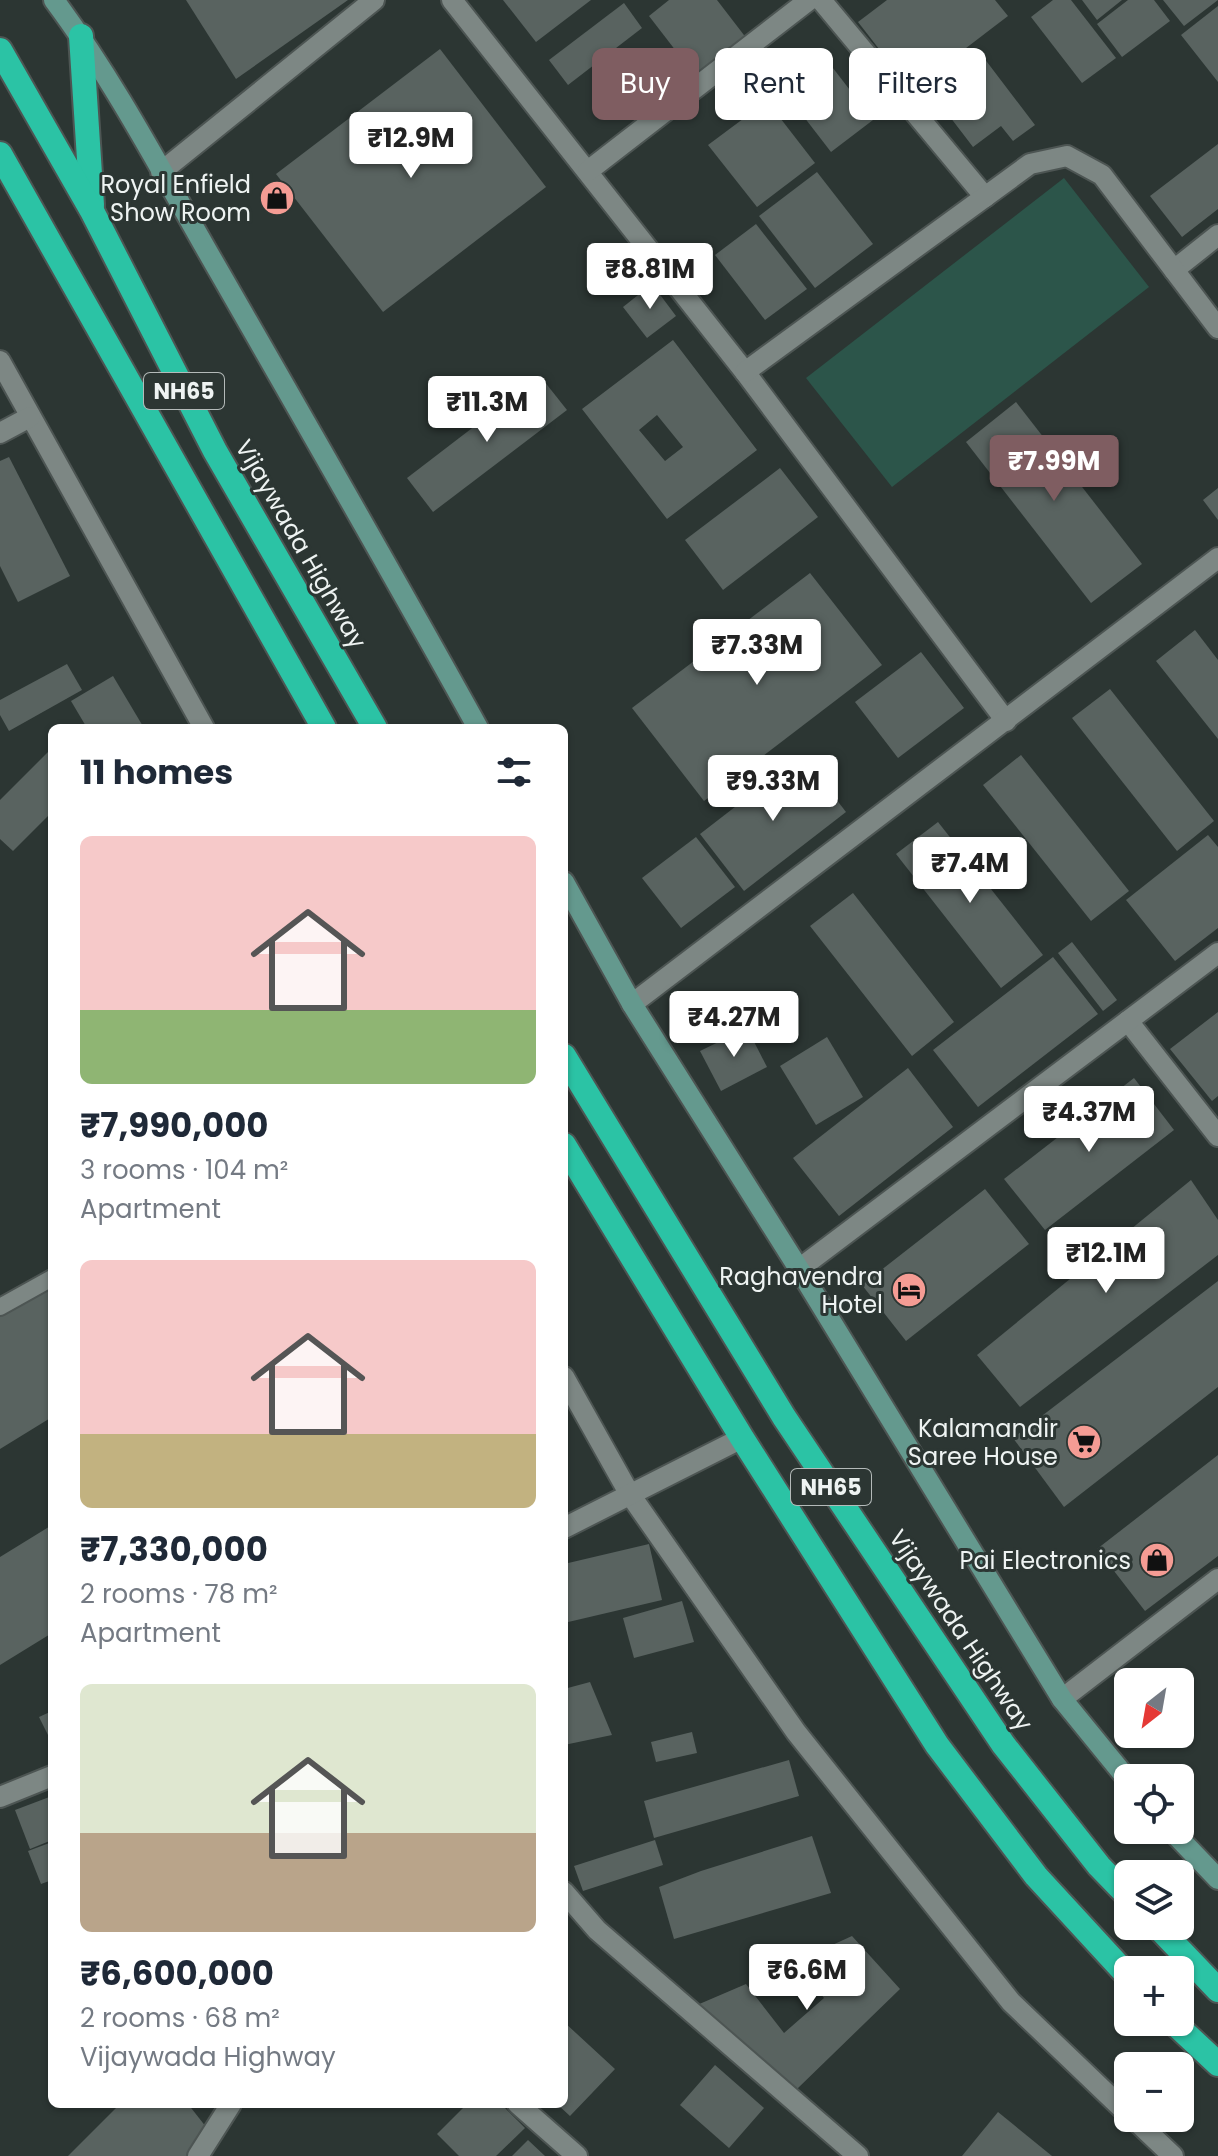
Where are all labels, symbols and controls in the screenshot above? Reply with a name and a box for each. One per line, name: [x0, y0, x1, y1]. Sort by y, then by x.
chip: Buy: [592, 48, 699, 120]
chip: Rent: [715, 48, 833, 120]
chip: Filters: [849, 48, 986, 120]
pin: ₹12.9M: [346, 112, 476, 180]
text: ₹12.9M: [367, 120, 455, 156]
place label: Royal Enfield Show Room: [101, 168, 251, 229]
shop icon: Royal Enfield Show Room: [258, 179, 296, 217]
pin: ₹8.81M: [585, 243, 715, 311]
text: ₹8.81M: [605, 251, 695, 287]
road number: NH65: [144, 373, 224, 409]
pin: ₹11.3M: [422, 376, 552, 444]
text: ₹11.3M: [446, 384, 528, 420]
street label: Vijaywada Highway: [228, 434, 375, 655]
pin: ₹7.99M: [989, 435, 1119, 503]
text: ₹7.99M: [1008, 443, 1100, 479]
pin: ₹7.33M: [692, 619, 822, 687]
text: ₹7.33M: [711, 627, 803, 663]
text: 11 homes: [80, 748, 233, 796]
icon: filters: [492, 750, 536, 794]
pin: ₹9.33M: [708, 755, 838, 823]
text: ₹9.33M: [726, 763, 820, 799]
pin: ₹7.4M: [914, 837, 1026, 905]
text: ₹7.4M: [931, 845, 1009, 881]
icon: home: [236, 888, 380, 1032]
pin: ₹4.27M: [669, 991, 799, 1059]
text: ₹4.27M: [687, 999, 781, 1035]
pin: ₹4.37M: [1024, 1086, 1154, 1154]
text: ₹4.37M: [1042, 1094, 1136, 1130]
text: ₹7,990,000: [80, 1101, 269, 1149]
text: 3 rooms · 104 m²: [80, 1152, 288, 1188]
text: Apartment: [80, 1191, 221, 1227]
pin: ₹12.1M: [1041, 1227, 1171, 1295]
text: ₹12.1M: [1065, 1235, 1147, 1271]
place label: Raghavendra Hotel: [719, 1260, 883, 1321]
hotel icon: Raghavendra Hotel: [890, 1271, 928, 1309]
icon: home: [236, 1312, 380, 1456]
place label: Kalamandir Saree House: [908, 1412, 1058, 1473]
supermarket icon: Kalamandir Saree House: [1065, 1423, 1103, 1461]
road number: NH65: [791, 1469, 871, 1505]
street label: Vijaywada Highway: [881, 1523, 1041, 1737]
text: ₹7,330,000: [80, 1525, 268, 1573]
shop icon: Pai Electronics: [1138, 1541, 1176, 1579]
place label: Pai Electronics: [959, 1544, 1131, 1577]
text: 2 rooms · 78 m²: [80, 1576, 278, 1612]
text: Apartment: [80, 1615, 221, 1651]
north arrow: [1114, 1668, 1194, 1748]
map controls: [1114, 1668, 1194, 2132]
icon: home: [236, 1736, 380, 1880]
button: locate: [1114, 1764, 1194, 1844]
button: layers: [1114, 1860, 1194, 1940]
pin: ₹6.6M: [751, 1944, 863, 2012]
text: ₹6,600,000: [80, 1949, 274, 1997]
text: ₹6.6M: [767, 1952, 847, 1988]
button: +: [1114, 1956, 1194, 2036]
text: 2 rooms · 68 m²: [80, 2000, 280, 2036]
text: Vijaywada Highway: [80, 2039, 336, 2075]
button: −: [1114, 2052, 1194, 2132]

